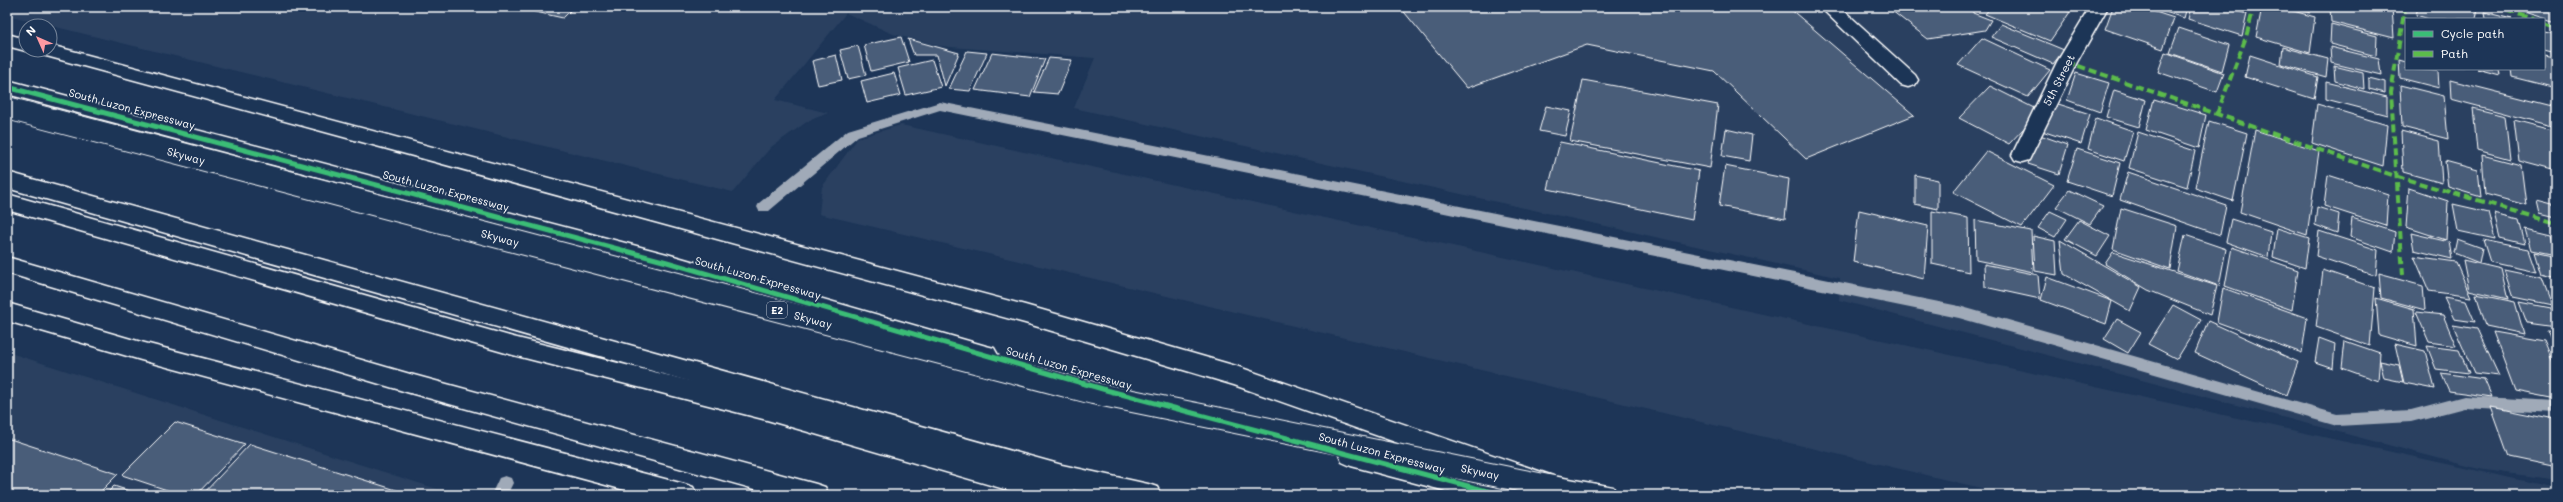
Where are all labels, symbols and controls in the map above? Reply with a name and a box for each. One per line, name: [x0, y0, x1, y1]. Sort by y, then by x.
north arrow: [18, 18, 58, 58]
legend: [2405, 18, 2545, 70]
text: N: [22, 22, 39, 39]
text: Cycle path: [2441, 25, 2504, 41]
text: Path: [2441, 45, 2468, 61]
street label: 5th Street: [2039, 51, 2078, 108]
street label: South Luzon Expressway: [67, 84, 197, 133]
street label: Skyway: [165, 143, 207, 168]
street label: South Luzon Expressway: [381, 166, 511, 215]
street label: Skyway: [479, 225, 521, 250]
street label: South Luzon Expressway: [693, 252, 823, 303]
road number: E2: [767, 302, 787, 318]
street label: Skyway: [792, 307, 834, 332]
street label: South Luzon Expressway: [1004, 342, 1134, 393]
street label: South Luzon Expressway: [1317, 428, 1447, 477]
street label: Skyway: [1460, 460, 1501, 483]

